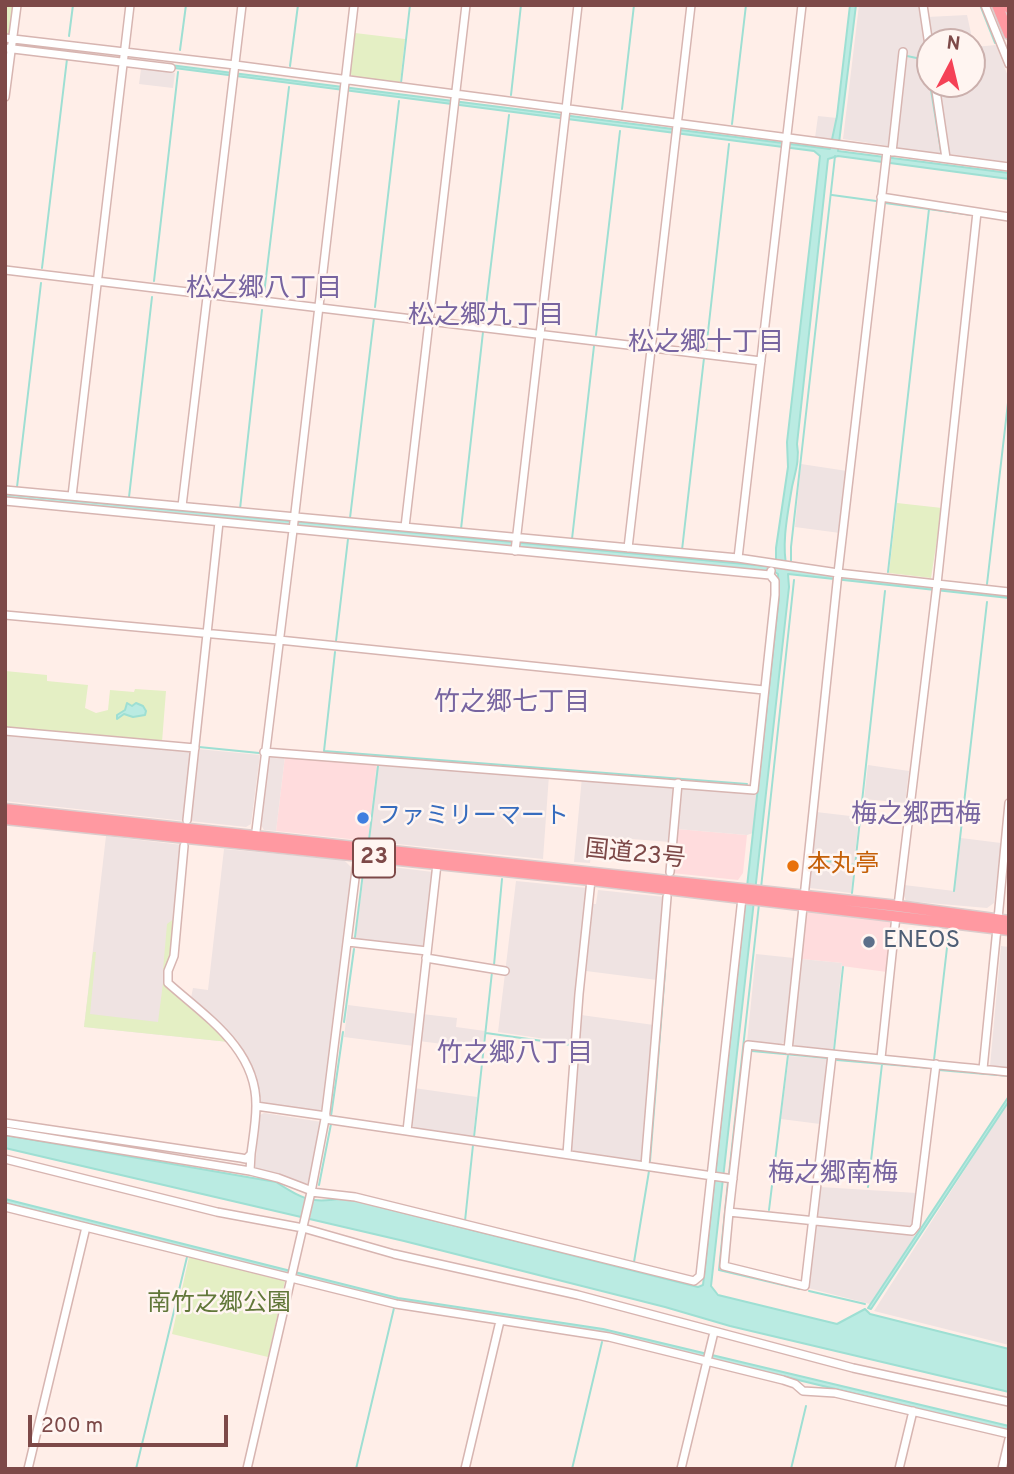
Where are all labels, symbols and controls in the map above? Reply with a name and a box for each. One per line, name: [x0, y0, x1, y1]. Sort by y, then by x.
north arrow: [916, 28, 986, 98]
text: N: [945, 31, 962, 57]
district label: 松之郷八丁目: [186, 275, 342, 307]
district label: 松之郷九丁目: [408, 302, 564, 334]
district label: 松之郷十丁目: [628, 329, 784, 361]
district label: 竹之郷七丁目: [434, 689, 590, 721]
district label: 梅之郷西梅: [851, 801, 981, 833]
place label: ファミリーマート: [377, 804, 569, 832]
marker: ファミリーマート: [355, 810, 371, 826]
street label: 国道23号: [583, 836, 687, 876]
road number: 23: [353, 838, 395, 878]
place label: 本丸亭: [807, 852, 879, 880]
marker: 本丸亭: [785, 858, 801, 874]
place label: ENEOS: [883, 928, 960, 956]
marker: ENEOS: [861, 934, 877, 950]
district label: 竹之郷八丁目: [437, 1040, 593, 1072]
district label: 梅之郷南梅: [768, 1160, 898, 1192]
park label: 南竹之郷公園: [147, 1291, 291, 1319]
scale bar: [32, 1400, 231, 1444]
text: 200 m: [41, 1413, 103, 1440]

